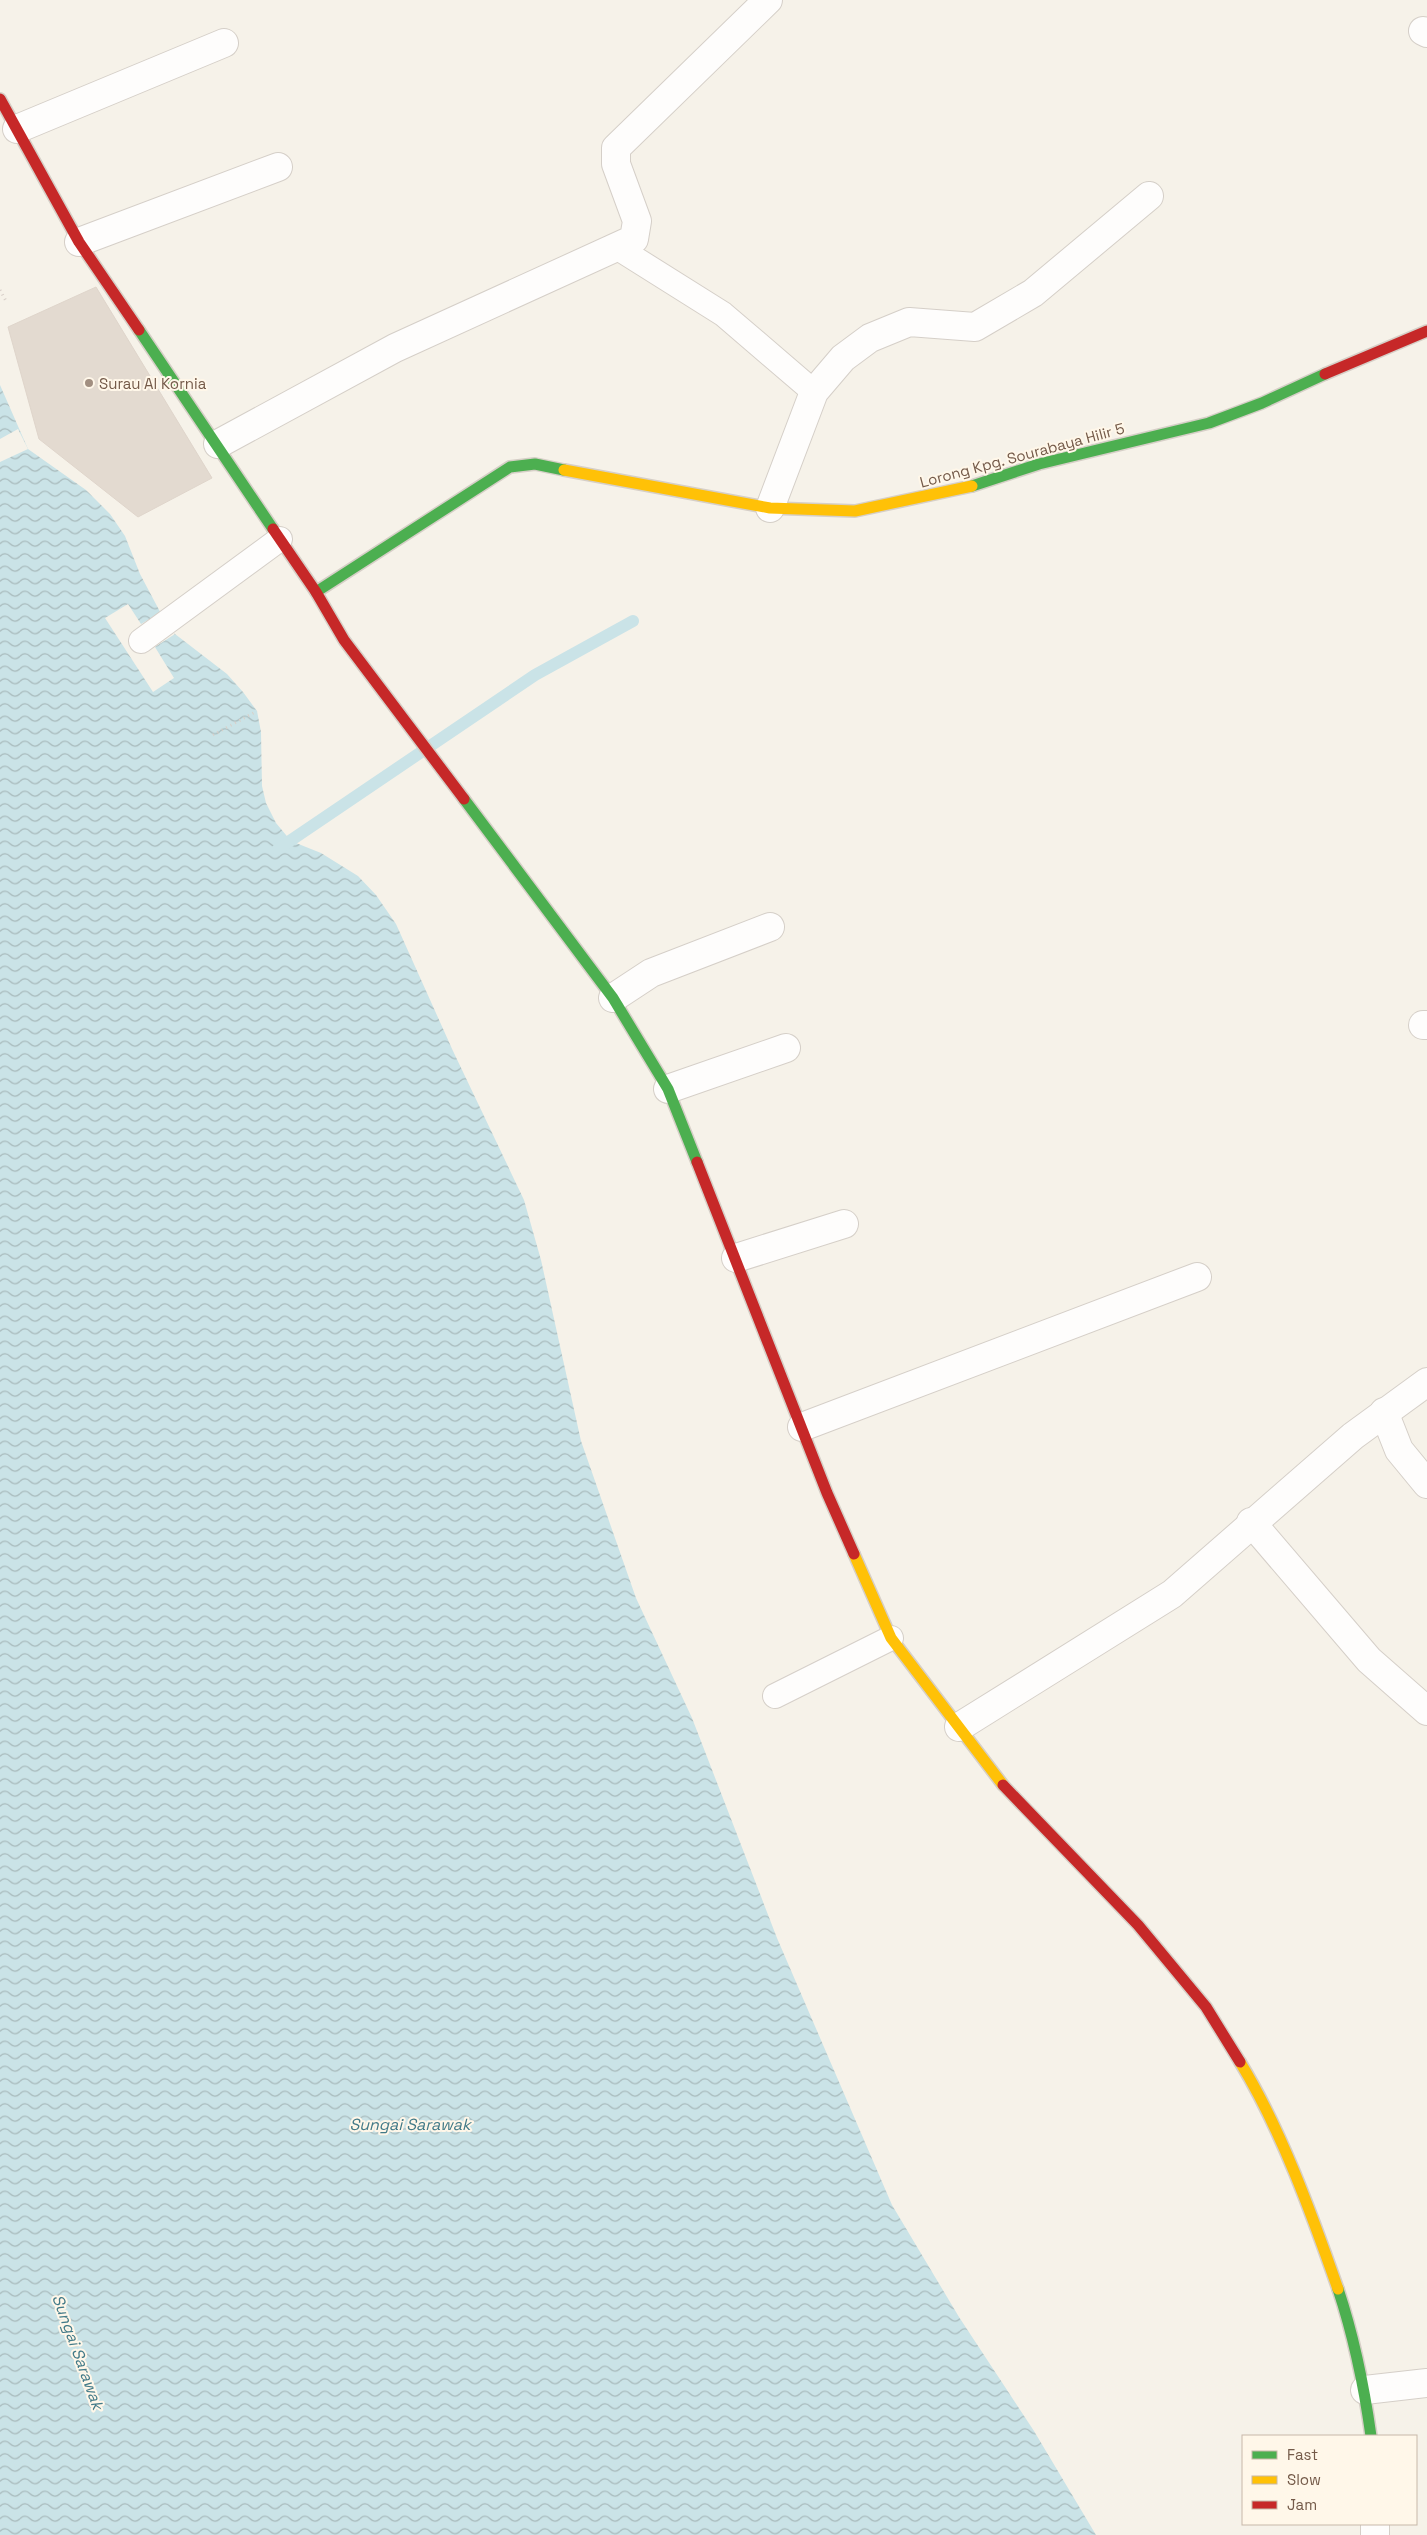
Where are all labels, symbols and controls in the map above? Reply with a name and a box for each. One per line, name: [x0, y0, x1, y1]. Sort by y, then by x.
place label: Surau Al Kornia: [99, 374, 207, 393]
marker: Surau Al Kornia: [83, 377, 95, 389]
street label: Lorong Kpg. Sourabaya Hilir 5: [918, 419, 1126, 491]
water label: Sungai Sarawak: [349, 2114, 473, 2135]
water label: Sungai Sarawak: [47, 2291, 109, 2415]
legend: [1242, 2435, 1417, 2525]
text: Fast: [1287, 2445, 1318, 2464]
text: Slow: [1287, 2470, 1321, 2489]
text: Jam: [1287, 2495, 1317, 2514]

